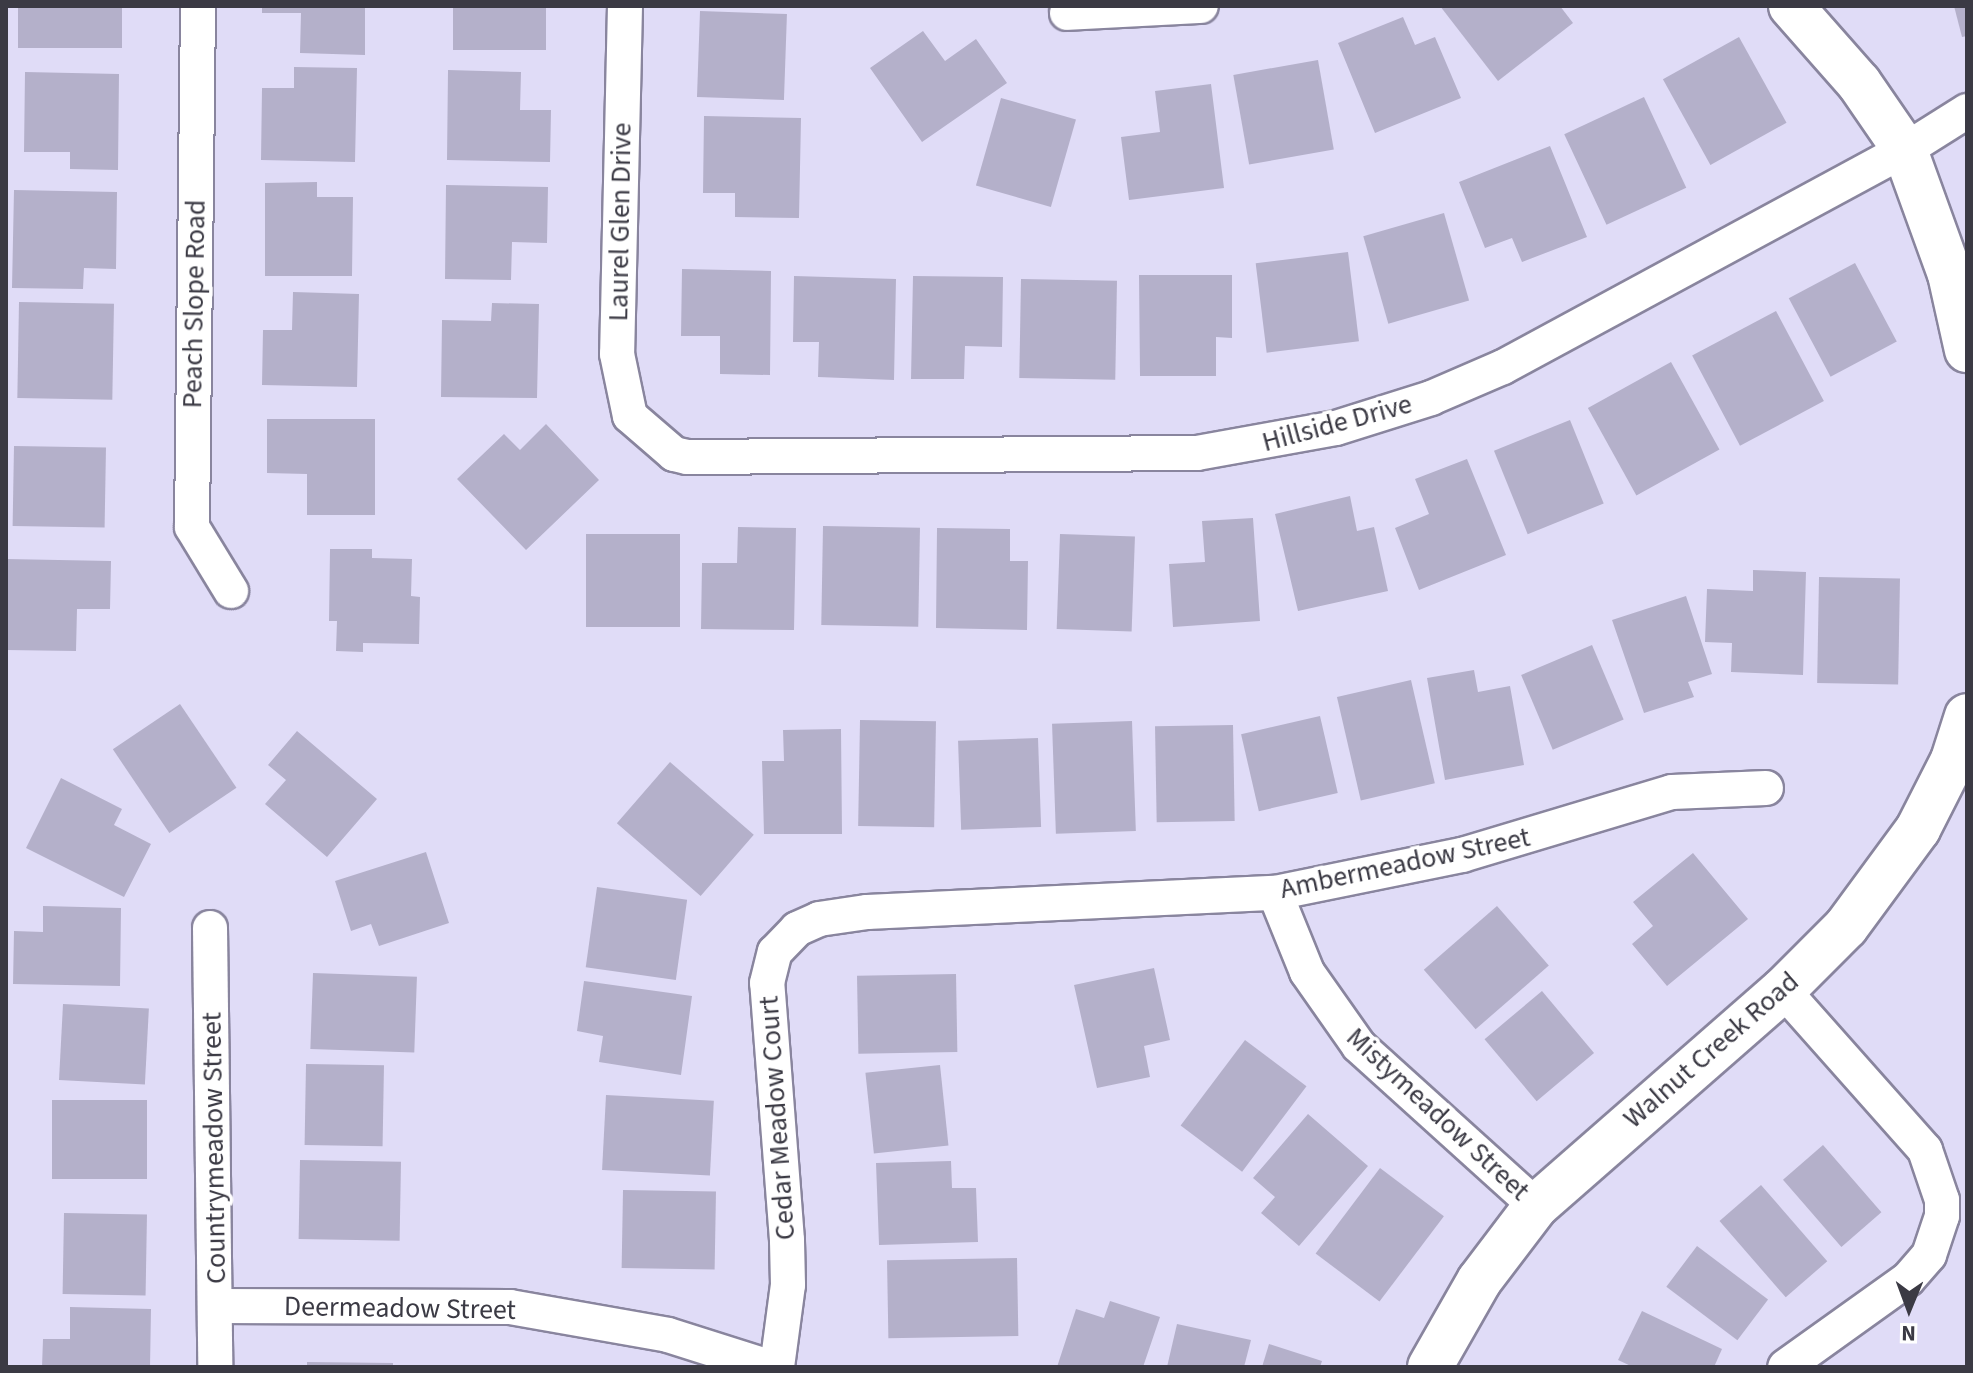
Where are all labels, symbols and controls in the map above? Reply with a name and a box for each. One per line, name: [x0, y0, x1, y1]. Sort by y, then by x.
street label: Laurel Glen Drive: [601, 122, 639, 322]
street label: Peach Slope Road: [175, 199, 213, 409]
street label: Hillside Drive: [1258, 387, 1416, 459]
street label: Ambermeadow Street: [1277, 820, 1533, 906]
street label: Walnut Creek Road: [1617, 965, 1805, 1135]
street label: Cedar Meadow Court: [752, 995, 802, 1241]
street label: Countrymeadow Street: [195, 1012, 233, 1284]
street label: Mistymeadow Street: [1339, 1020, 1537, 1208]
north arrow: [1869, 1269, 1949, 1349]
street label: Deermeadow Street: [284, 1289, 516, 1327]
text: N: [1901, 1317, 1916, 1349]

